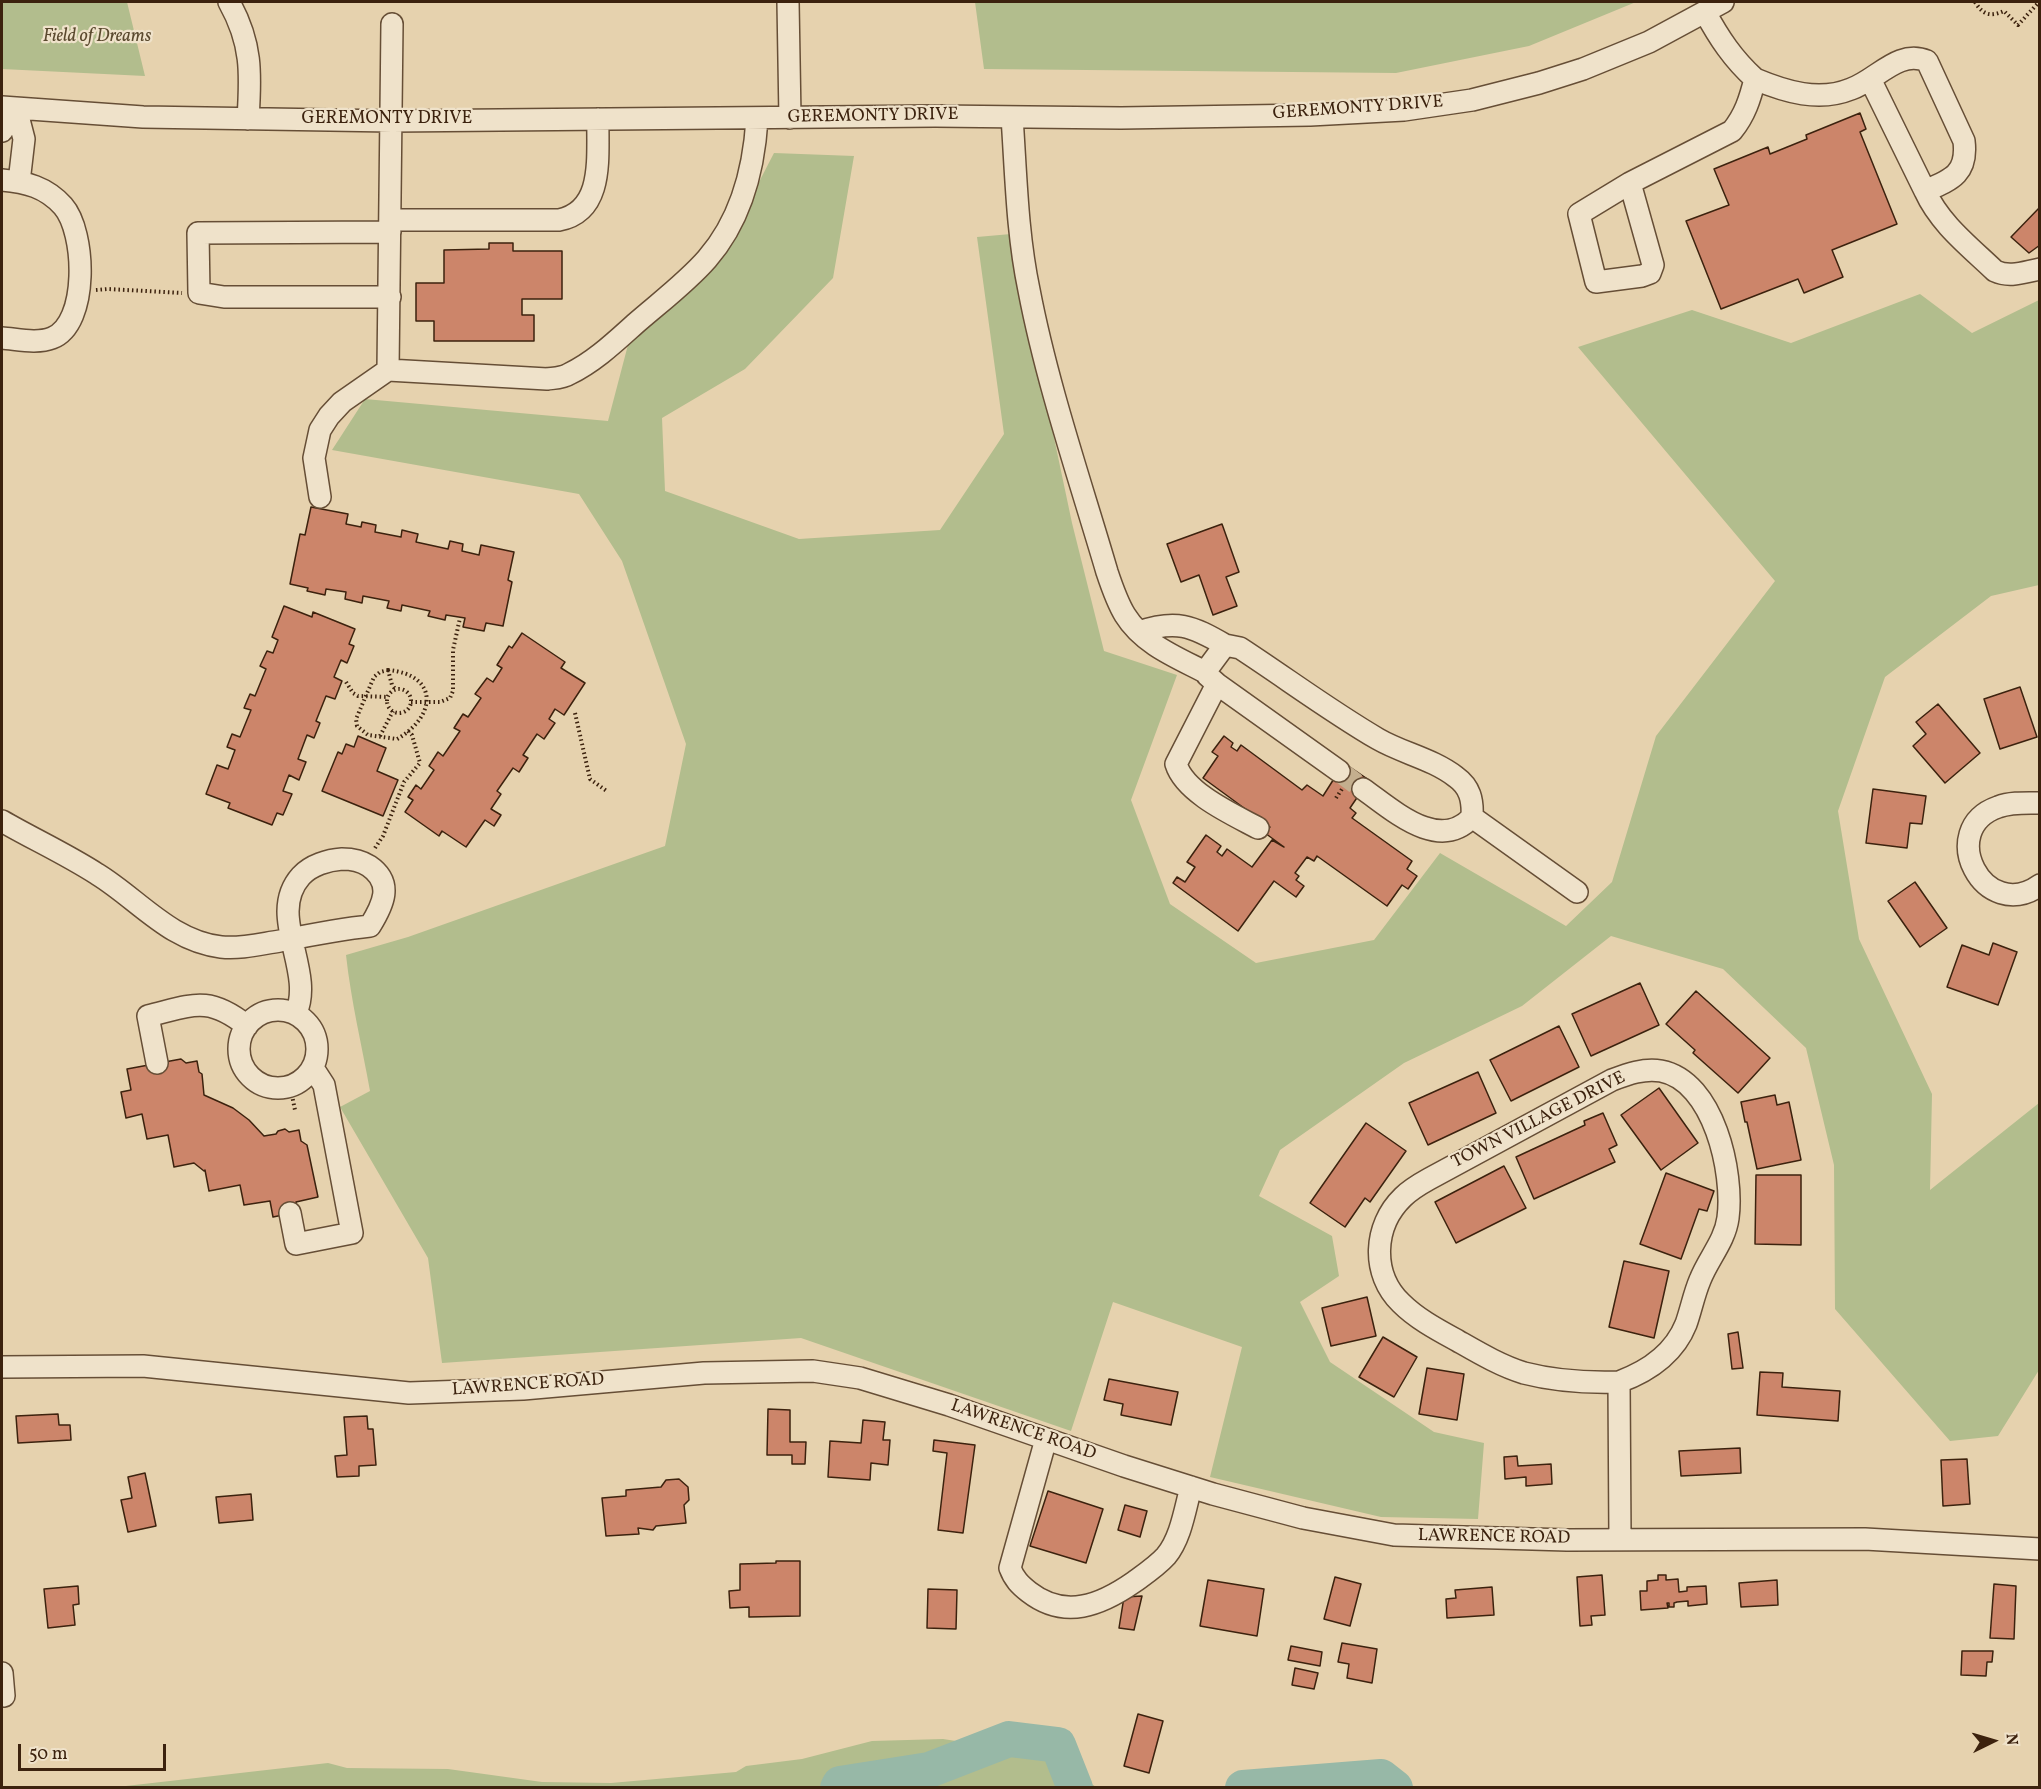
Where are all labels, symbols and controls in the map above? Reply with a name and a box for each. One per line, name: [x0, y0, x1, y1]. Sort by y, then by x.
park label: Field of Dreams: [43, 27, 151, 49]
street label: GEREMONTY DRIVE: [1272, 92, 1444, 126]
street label: GEREMONTY DRIVE: [787, 105, 959, 129]
street label: GEREMONTY DRIVE: [302, 109, 472, 131]
street label: TOWN VILLAGE DRIVE: [1449, 1068, 1629, 1174]
street label: LAWRENCE ROAD: [451, 1370, 605, 1402]
street label: LAWRENCE ROAD: [947, 1396, 1099, 1466]
street label: LAWRENCE ROAD: [1418, 1526, 1570, 1550]
north arrow: [1963, 1711, 2023, 1771]
scale bar: [21, 1732, 170, 1770]
text: N: [1999, 1733, 2022, 1746]
text: 50 m: [29, 1742, 68, 1767]

